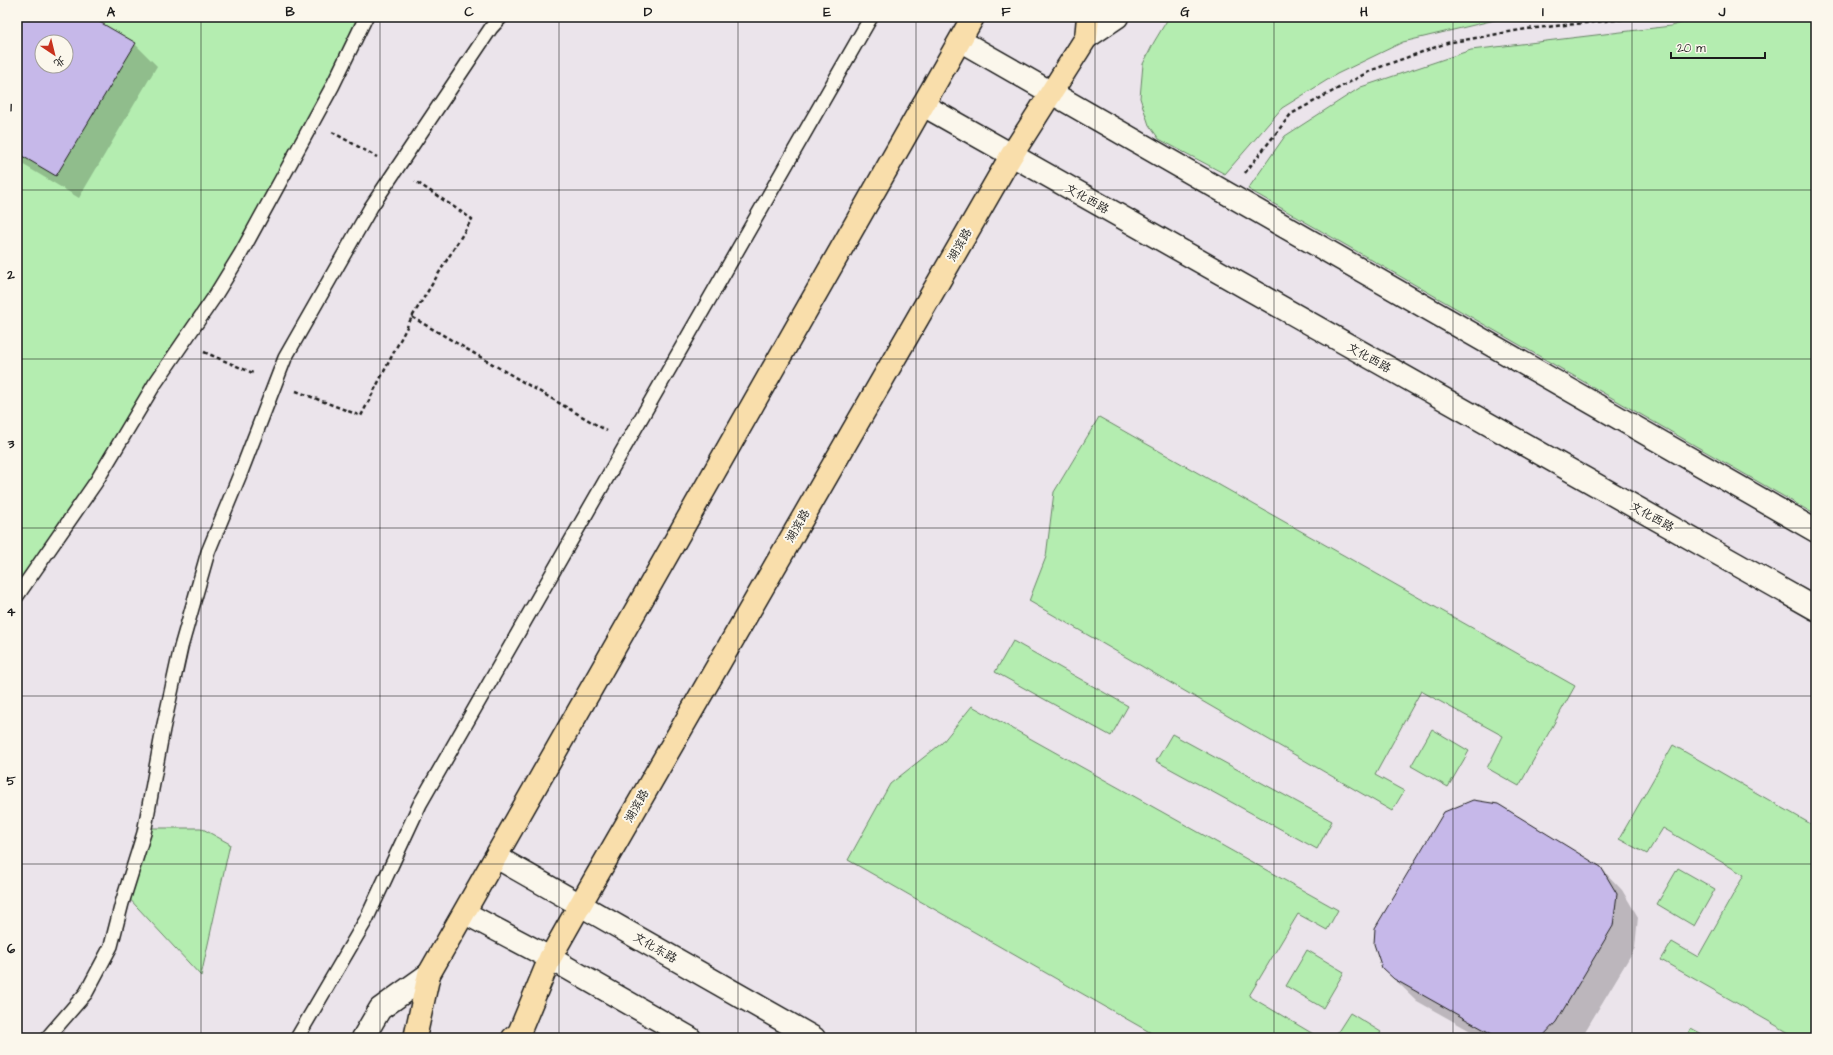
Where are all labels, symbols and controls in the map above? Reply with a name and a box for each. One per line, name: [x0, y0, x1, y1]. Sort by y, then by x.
text: A: [107, 3, 116, 21]
text: B: [285, 3, 295, 21]
text: C: [464, 3, 474, 21]
text: D: [644, 3, 653, 21]
text: E: [823, 3, 831, 21]
text: F: [1001, 3, 1011, 21]
text: G: [1180, 3, 1190, 21]
text: H: [1360, 3, 1368, 21]
text: I: [1542, 3, 1544, 21]
text: J: [1718, 3, 1726, 21]
north arrow: [34, 34, 74, 74]
scale bar: [1671, 34, 1765, 60]
text: 20 m: [1677, 40, 1706, 57]
text: 北: [51, 52, 68, 71]
text: 1: [10, 98, 12, 116]
street label: 文化西路: [1062, 180, 1112, 218]
street label: 湖滨路: [944, 225, 976, 265]
text: 2: [6, 266, 15, 284]
street label: 文化西路: [1344, 339, 1394, 377]
text: 3: [7, 435, 15, 453]
street label: 文化西路: [1627, 498, 1677, 536]
street label: 湖滨路: [782, 506, 814, 546]
text: 4: [7, 603, 16, 621]
text: 5: [6, 772, 16, 790]
street label: 湖滨路: [621, 786, 653, 826]
street label: 文化东路: [630, 929, 680, 967]
text: 6: [7, 940, 16, 958]

